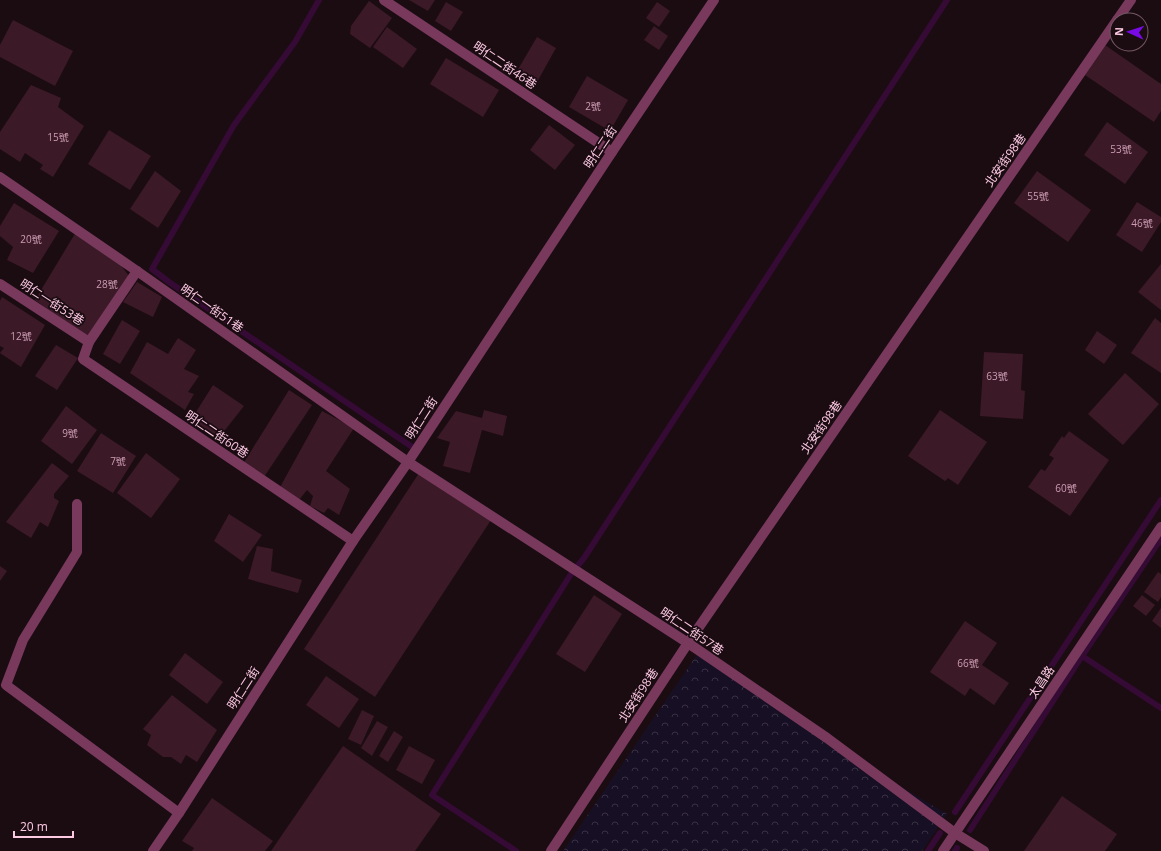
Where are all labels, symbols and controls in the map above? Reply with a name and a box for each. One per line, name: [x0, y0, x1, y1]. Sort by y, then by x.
north arrow: [1109, 12, 1149, 52]
text: N: [1111, 27, 1126, 36]
street label: 明仁二街46巷: [470, 37, 540, 93]
house number: 2號: [585, 99, 601, 113]
street label: 明仁二街: [580, 122, 620, 172]
house number: 15號: [47, 130, 69, 144]
street label: 北安街98巷: [980, 130, 1030, 190]
house number: 53號: [1110, 142, 1132, 156]
house number: 55號: [1027, 189, 1049, 203]
house number: 46號: [1131, 216, 1153, 230]
house number: 20號: [20, 232, 42, 246]
street label: 明仁一街53巷: [16, 275, 88, 329]
house number: 28號: [96, 277, 118, 291]
street label: 明仁一街51巷: [177, 280, 247, 336]
house number: 12號: [10, 329, 32, 343]
house number: 63號: [986, 369, 1008, 383]
street label: 明仁二街: [401, 393, 441, 443]
street label: 北安街98巷: [796, 397, 846, 457]
street label: 明仁二街60巷: [182, 406, 252, 462]
house number: 9號: [62, 426, 78, 440]
house number: 7號: [110, 454, 126, 468]
house number: 60號: [1055, 481, 1077, 495]
street label: 明仁二街57巷: [657, 603, 727, 659]
house number: 66號: [957, 656, 979, 670]
street label: 太昌路: [1024, 662, 1058, 702]
street label: 明仁二街: [223, 663, 263, 713]
street label: 北安街98巷: [614, 664, 662, 726]
scale bar: [14, 813, 73, 839]
text: 20 m: [20, 818, 48, 835]

